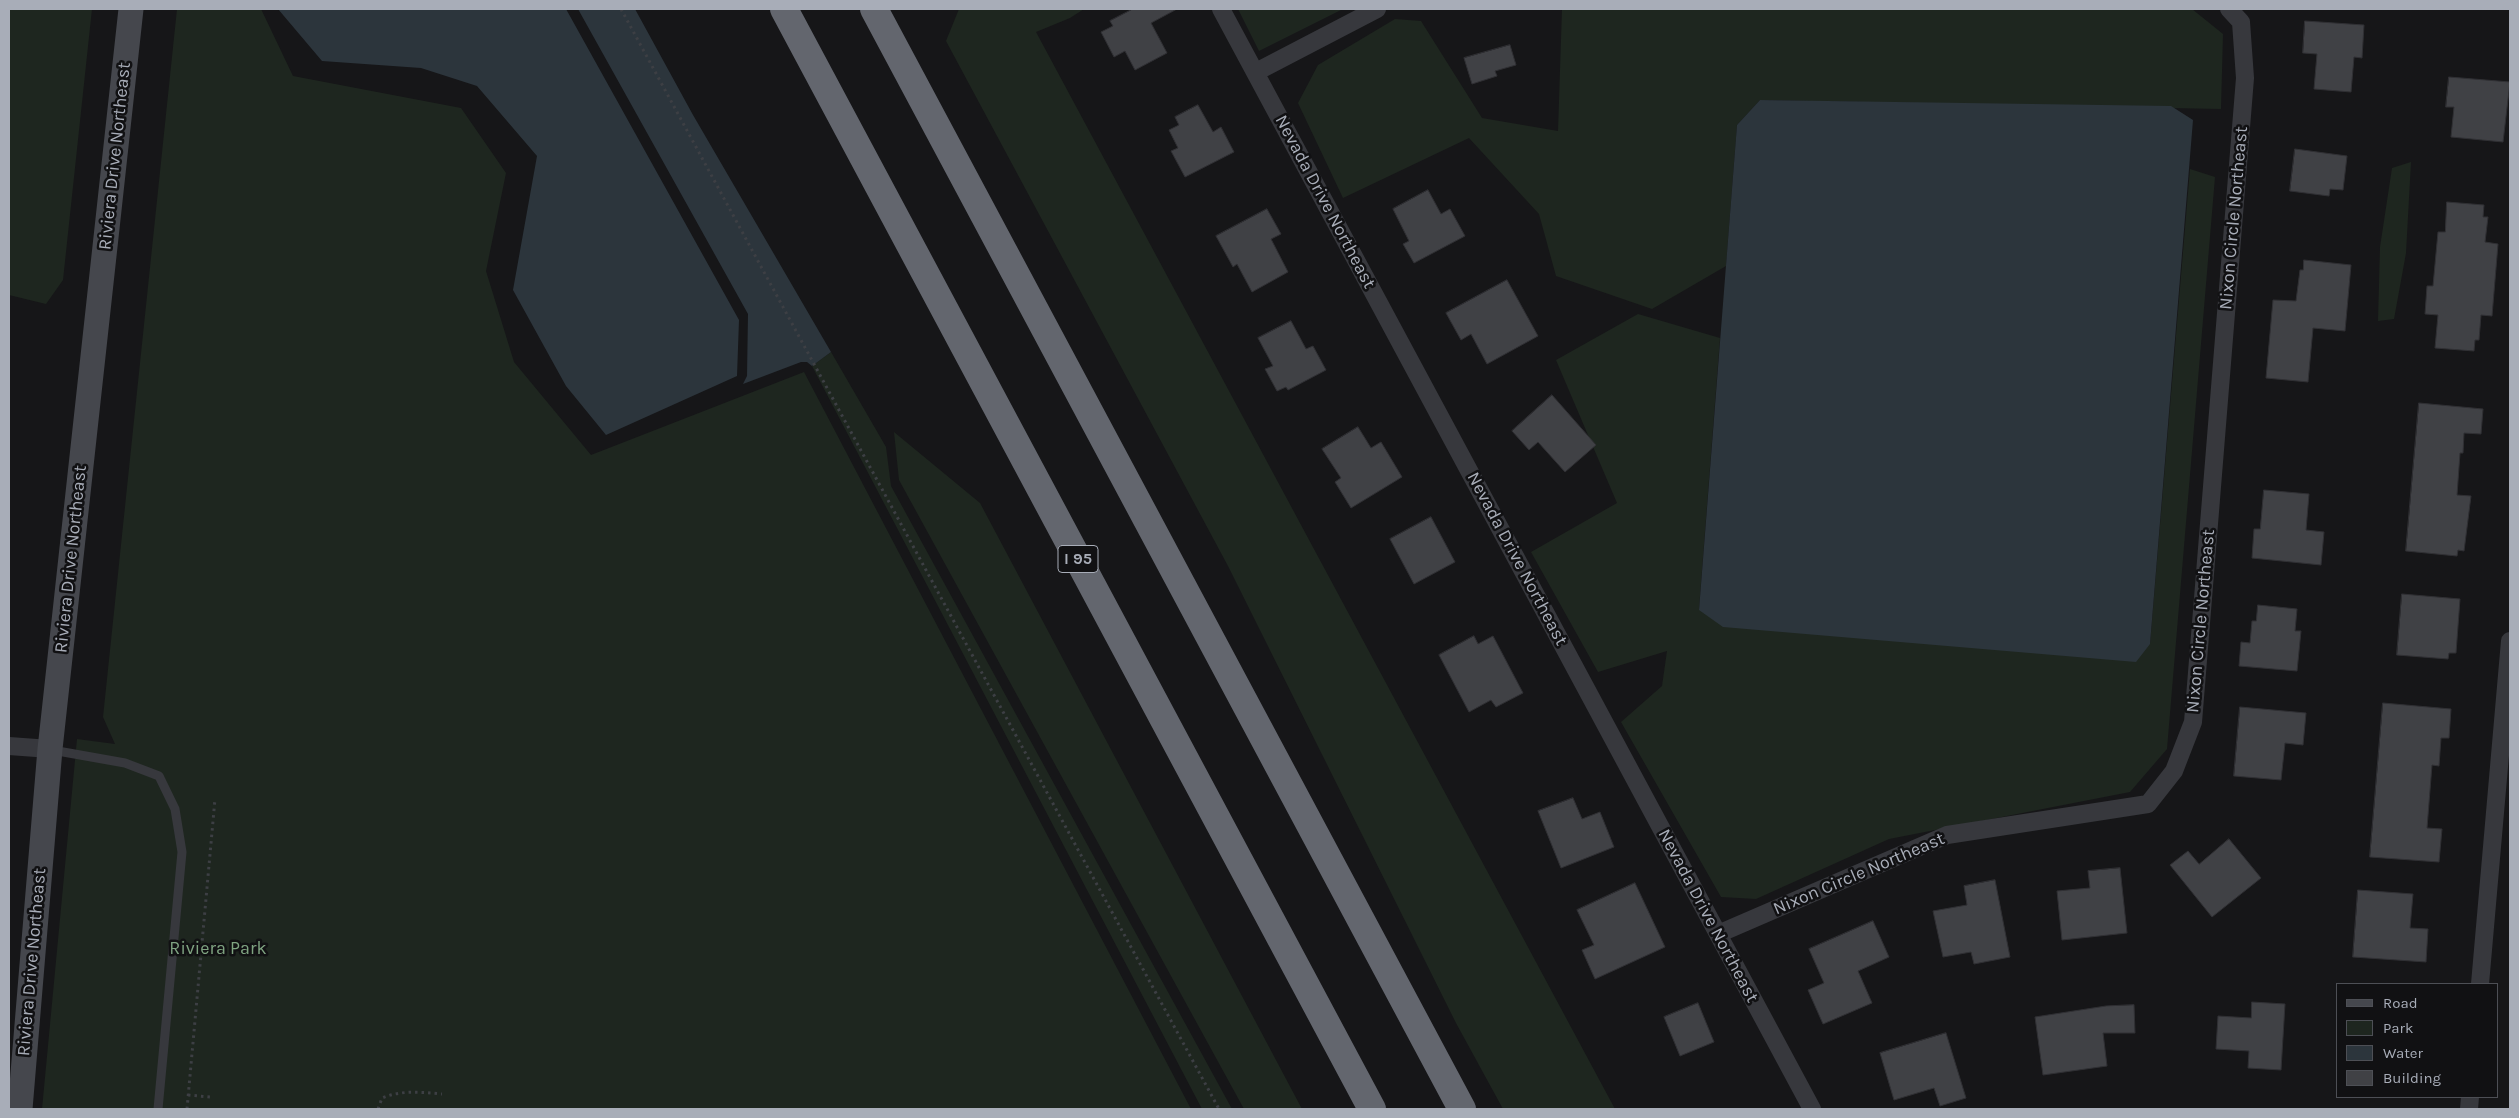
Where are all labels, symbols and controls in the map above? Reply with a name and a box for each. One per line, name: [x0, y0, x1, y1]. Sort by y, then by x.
street label: Riviera Drive Northeast: [94, 61, 136, 251]
street label: Nevada Drive Northeast: [1270, 112, 1380, 292]
street label: Nixon Circle Northeast: [2215, 125, 2253, 311]
street label: Riviera Drive Northeast: [50, 464, 92, 654]
street label: Nevada Drive Northeast: [1462, 469, 1572, 649]
street label: Nixon Circle Northeast: [2182, 528, 2220, 714]
road number: I 95: [1058, 546, 1098, 572]
street label: Nevada Drive Northeast: [1653, 826, 1763, 1006]
street label: Nixon Circle Northeast: [1770, 828, 1948, 920]
street label: Riviera Drive Northeast: [13, 867, 51, 1057]
park label: Riviera Park: [169, 938, 267, 960]
legend: [2336, 983, 2499, 1098]
text: Road: [2383, 994, 2418, 1012]
text: Park: [2383, 1019, 2413, 1037]
text: Water: [2383, 1044, 2423, 1062]
text: Building: [2383, 1069, 2441, 1087]

